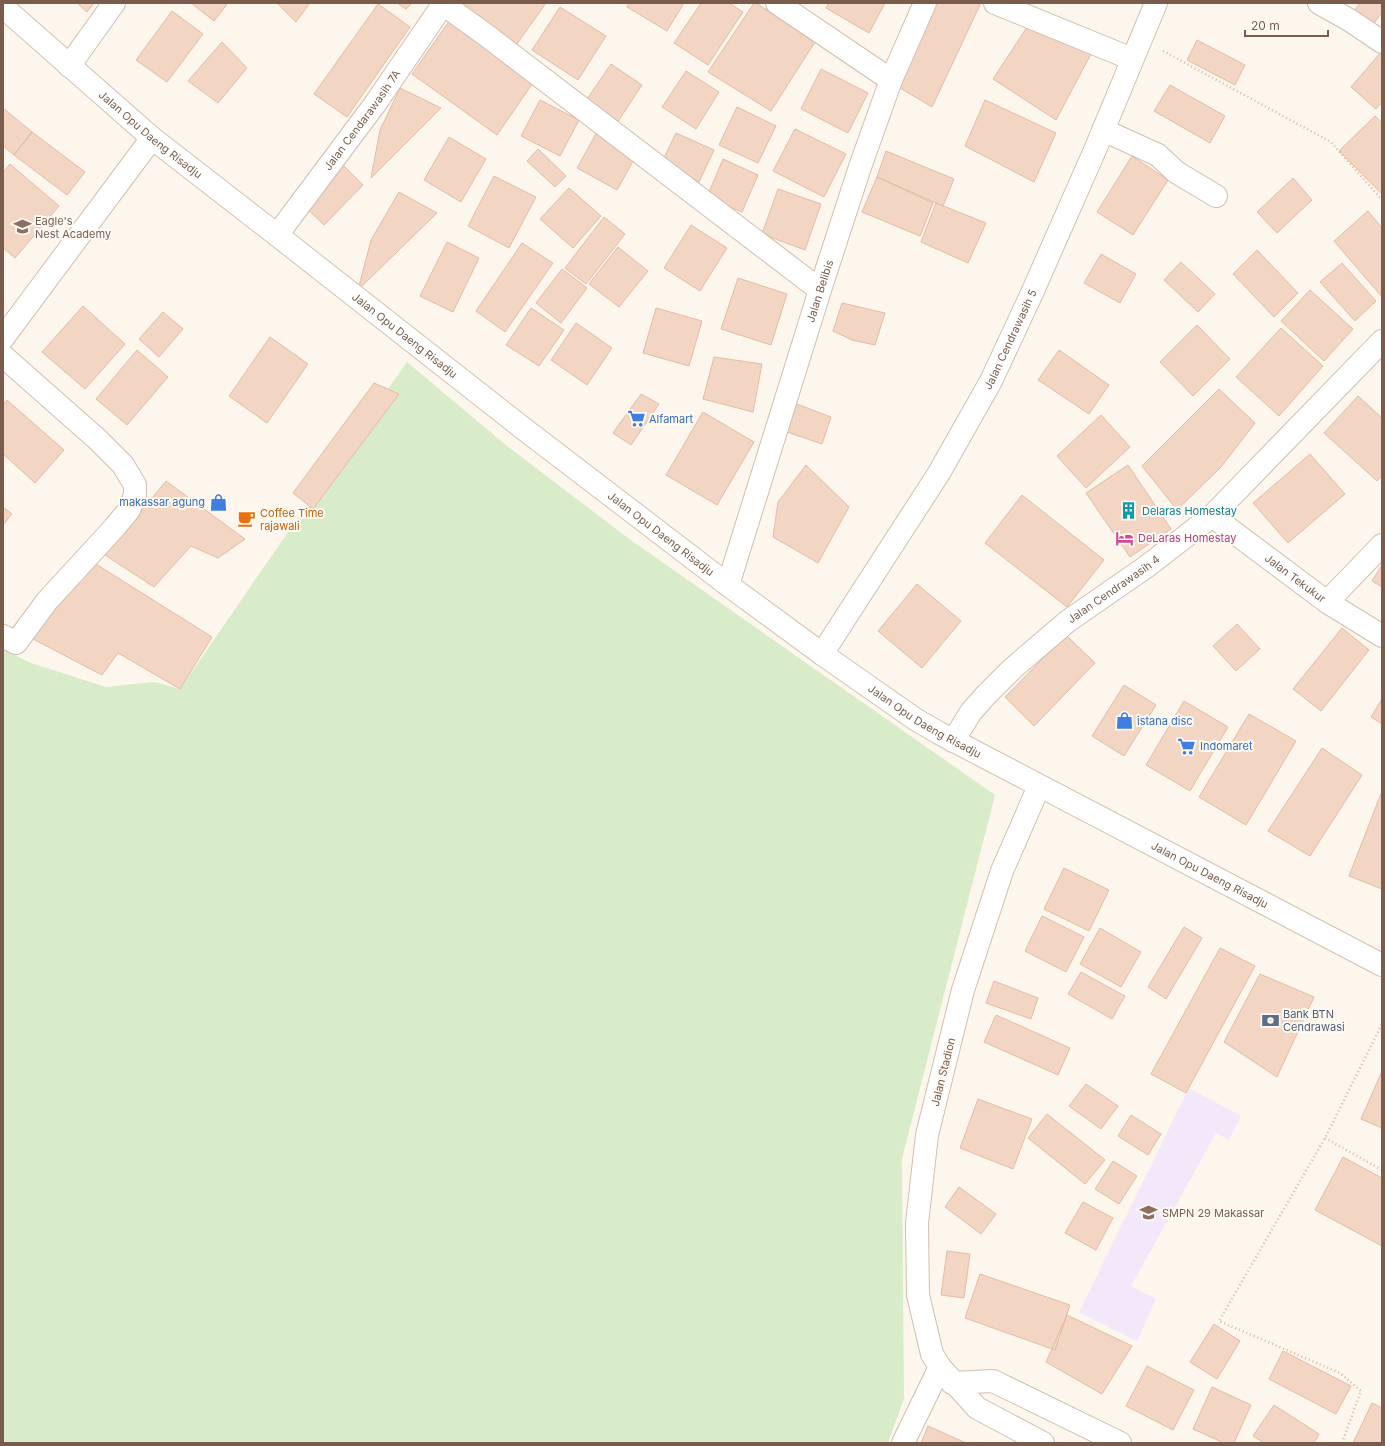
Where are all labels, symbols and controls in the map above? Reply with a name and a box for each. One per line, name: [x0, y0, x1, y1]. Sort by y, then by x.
scale bar: [1245, 12, 1328, 38]
text: 20 m: [1251, 18, 1280, 33]
street label: Jalan Cendarawasih 7A: [321, 67, 404, 173]
street label: Jalan Opu Daeng Risadju: [96, 87, 205, 181]
place label: Eagle's Nest Academy: [35, 214, 111, 241]
school or university icon: Eagle's Nest Academy: [12, 217, 32, 237]
street label: Jalan Belibis: [803, 258, 836, 324]
street label: Jalan Cendrawasih 5: [981, 287, 1040, 392]
street label: Jalan Opu Daeng Risadju: [349, 290, 460, 381]
supermarket icon: Alfamart: [626, 409, 646, 429]
place label: Alfamart: [649, 412, 693, 426]
street label: Jalan Opu Daeng Risadju: [605, 489, 717, 579]
shop icon: makassar agung: [208, 492, 228, 512]
place label: makassar agung: [119, 495, 205, 509]
building icon: Delaras Homestay: [1119, 501, 1139, 521]
place label: Delaras Homestay: [1142, 504, 1237, 518]
place label: Coffee Time rajawali: [260, 506, 324, 533]
cafe icon: Coffee Time rajawali: [237, 509, 257, 529]
hotel icon: DeLaras Homestay: [1115, 528, 1135, 548]
place label: DeLaras Homestay: [1138, 531, 1236, 545]
street label: Jalan Tekukur: [1262, 551, 1329, 606]
street label: Jalan Cendrawasih 4: [1065, 552, 1163, 626]
street label: Jalan Opu Daeng Risadju: [865, 681, 984, 761]
shop icon: istana disc: [1114, 711, 1134, 731]
place label: istana disc: [1137, 714, 1193, 728]
supermarket icon: Indomaret: [1177, 736, 1197, 756]
place label: Indomaret: [1200, 739, 1253, 753]
street label: Jalan Opu Daeng Risadju: [1149, 838, 1271, 911]
place label: Bank BTN Cendrawasi: [1283, 1007, 1345, 1034]
bank icon: Bank BTN Cendrawasi: [1260, 1010, 1280, 1030]
street label: Jalan Stadion: [928, 1036, 958, 1108]
school or university icon: SMPN 29 Makassar: [1139, 1203, 1159, 1223]
place label: SMPN 29 Makassar: [1162, 1206, 1264, 1220]

